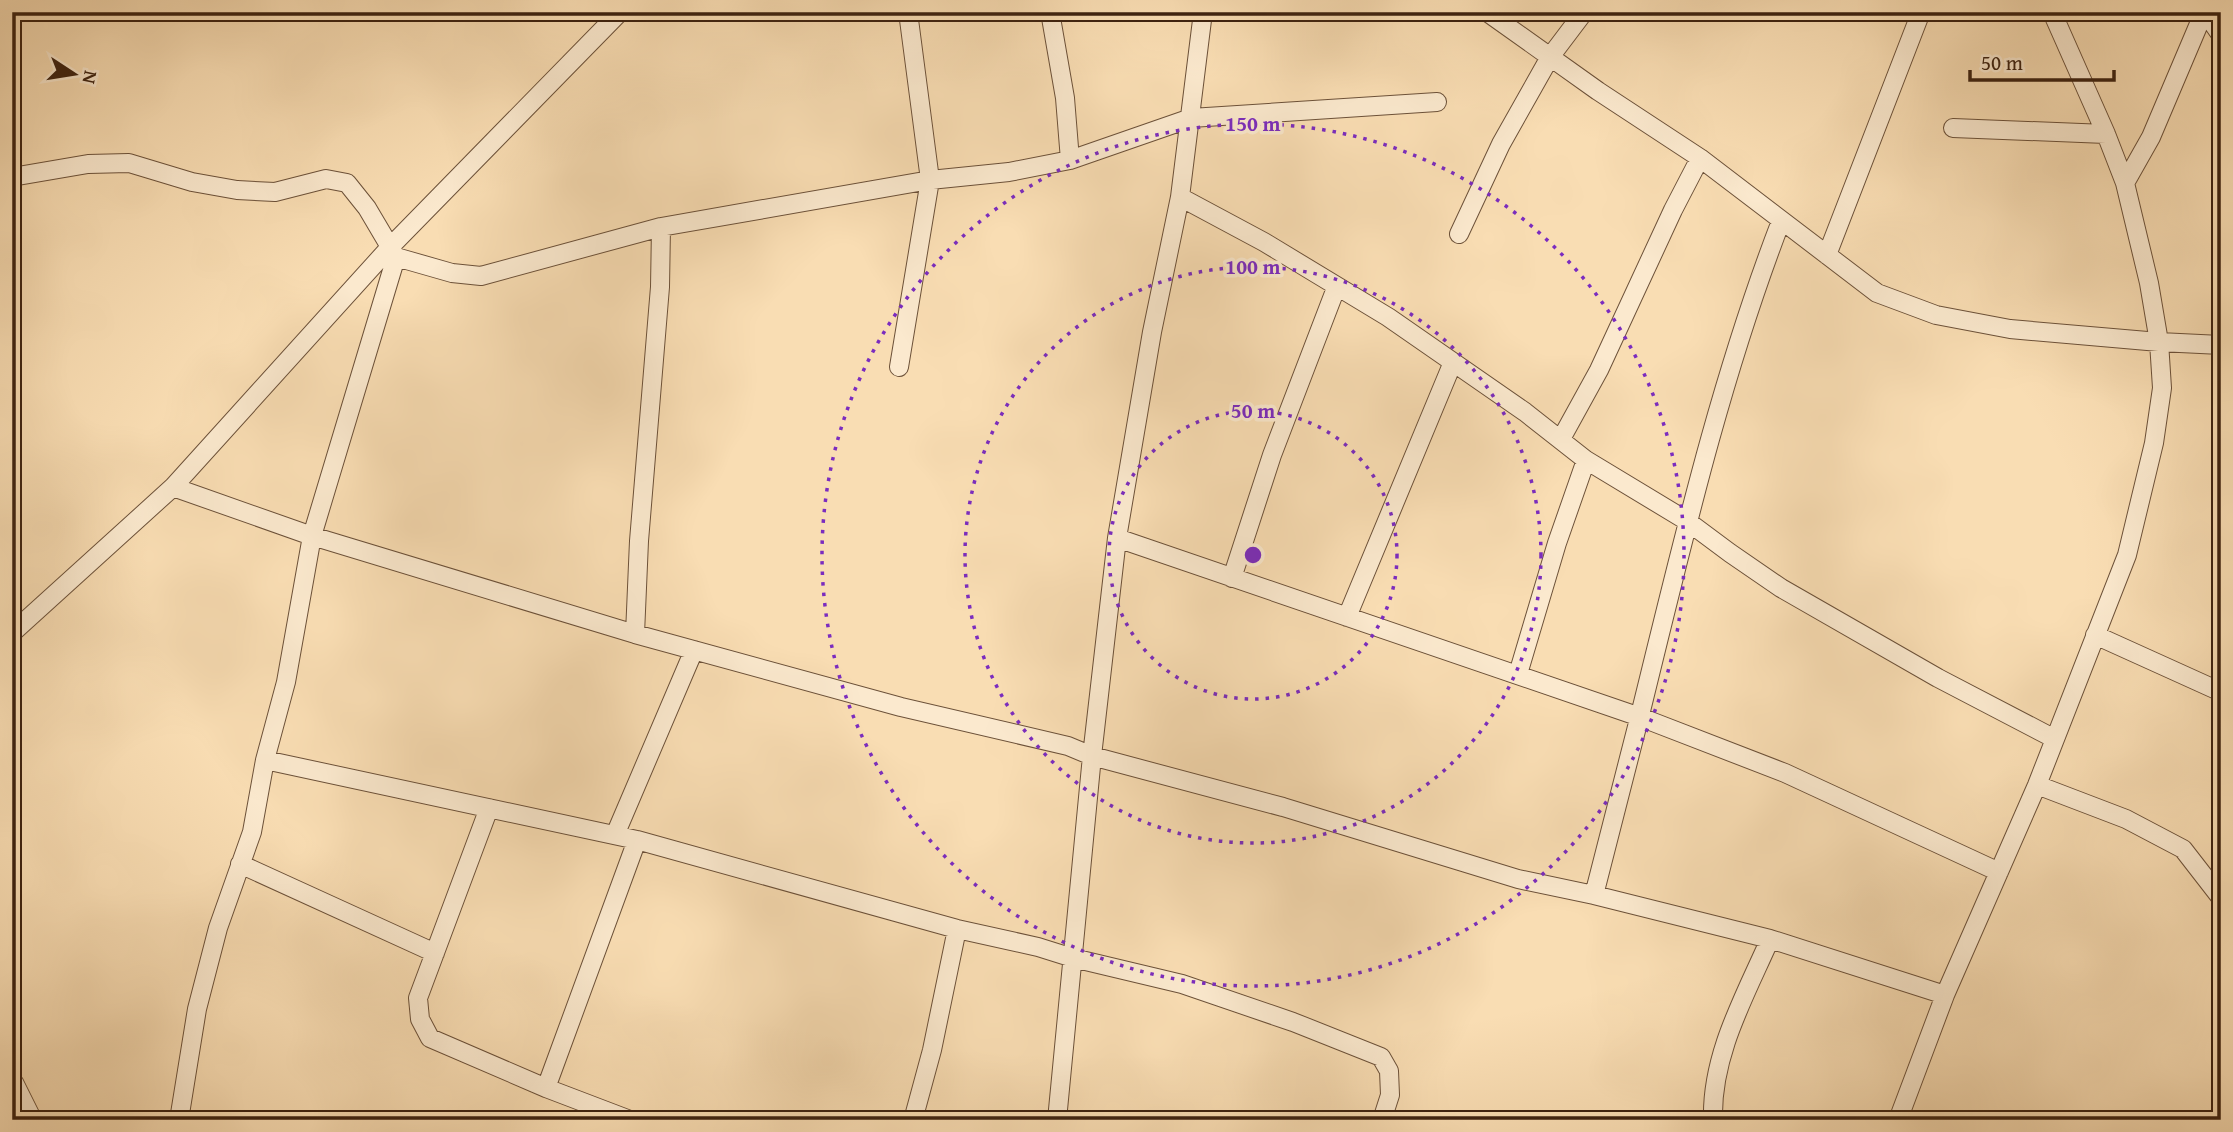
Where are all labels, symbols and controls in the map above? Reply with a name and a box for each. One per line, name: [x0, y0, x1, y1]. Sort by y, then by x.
north arrow: [38, 38, 108, 108]
scale bar: [1970, 38, 2114, 82]
text: 50 m: [1981, 47, 2023, 78]
text: N: [76, 68, 106, 87]
text: 150 m: [1225, 108, 1281, 139]
text: 100 m: [1225, 251, 1281, 282]
text: 50 m: [1231, 395, 1275, 426]
centre of rings: [1241, 543, 1265, 567]

